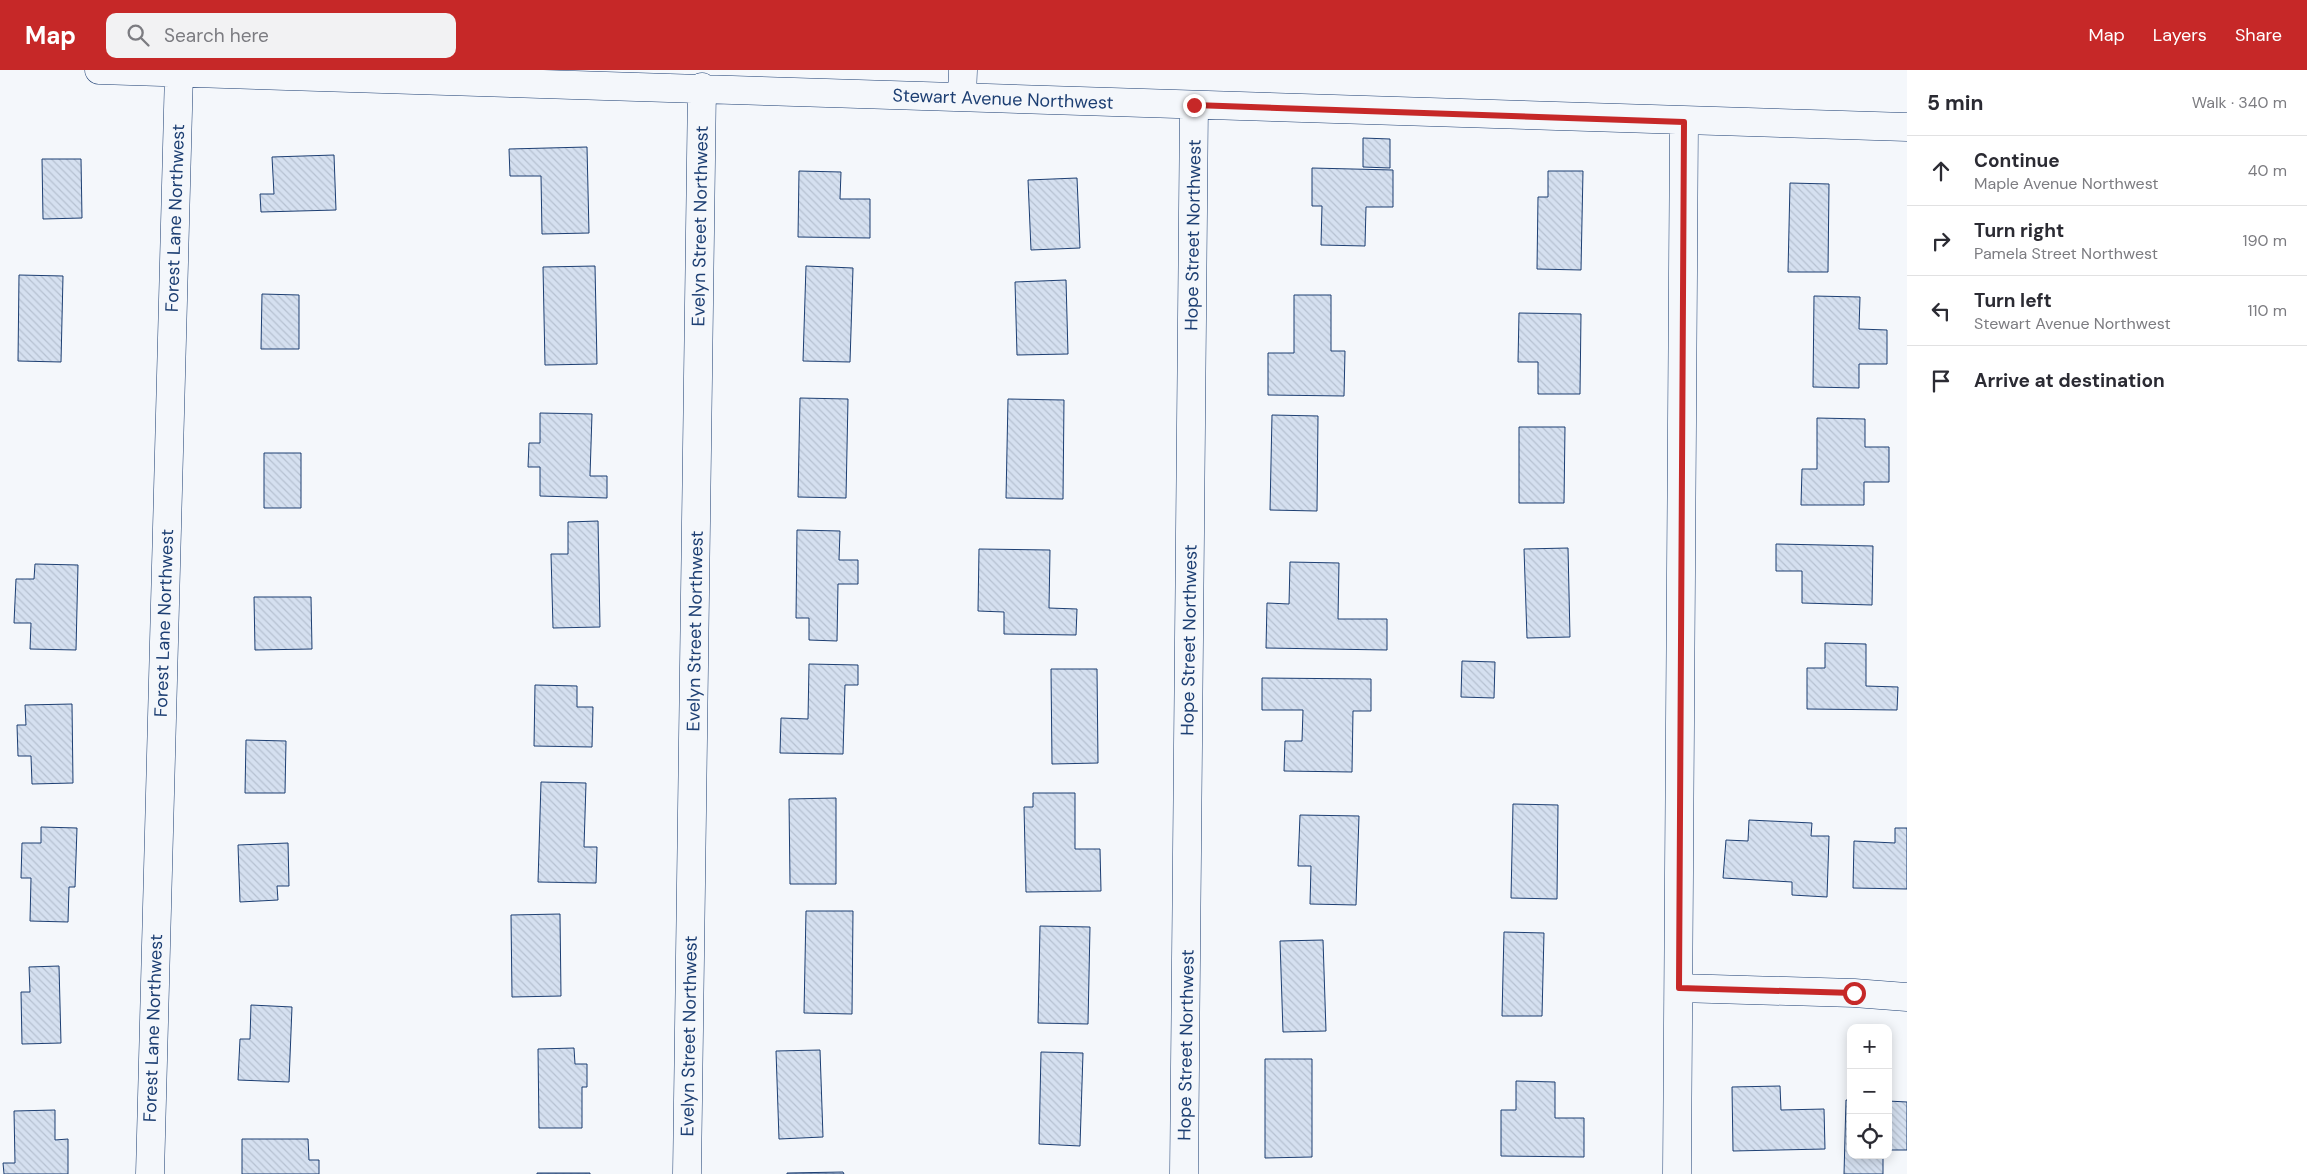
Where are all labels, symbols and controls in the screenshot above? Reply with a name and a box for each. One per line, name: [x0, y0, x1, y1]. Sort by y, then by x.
search box: [106, 13, 456, 58]
text: Map: [25, 20, 76, 51]
icon: search: [124, 21, 152, 49]
text: Search here: [164, 23, 269, 48]
text: Map: [2089, 23, 2125, 47]
text: Layers: [2153, 23, 2207, 47]
text: Share: [2235, 23, 2282, 47]
street label: Stewart Avenue Northwest: [892, 83, 1114, 115]
text: 5 min: [1927, 89, 1983, 117]
text: Walk · 340 m: [2192, 92, 2287, 113]
route end: [1183, 94, 1206, 117]
street label: Forest Lane Northwest: [160, 124, 190, 312]
street label: Evelyn Street Northwest: [686, 125, 714, 327]
street label: Hope Street Northwest: [1179, 139, 1207, 331]
text: Continue: [1974, 148, 2060, 173]
icon: ahead: [1927, 157, 1955, 185]
text: 40 m: [2248, 160, 2287, 181]
text: Maple Avenue Northwest: [1974, 173, 2159, 194]
text: Turn right: [1974, 218, 2064, 243]
icon: right: [1927, 227, 1955, 255]
text: 190 m: [2243, 230, 2287, 251]
text: Pamela Street Northwest: [1974, 243, 2158, 264]
text: Turn left: [1974, 288, 2052, 313]
icon: left: [1927, 297, 1955, 325]
text: 110 m: [2248, 300, 2287, 321]
text: Stewart Avenue Northwest: [1974, 313, 2171, 334]
icon: arrive: [1927, 367, 1955, 395]
text: Arrive at destination: [1974, 368, 2165, 393]
street label: Forest Lane Northwest: [149, 529, 179, 717]
street label: Evelyn Street Northwest: [681, 530, 709, 732]
street label: Hope Street Northwest: [1175, 544, 1203, 736]
street label: Forest Lane Northwest: [138, 934, 168, 1122]
street label: Evelyn Street Northwest: [675, 935, 703, 1137]
street label: Hope Street Northwest: [1172, 949, 1200, 1141]
route start: [1843, 982, 1866, 1005]
map controls: [1847, 1024, 1892, 1159]
button: +: [1847, 1024, 1892, 1069]
button: −: [1847, 1069, 1892, 1114]
button: locate: [1847, 1114, 1892, 1159]

